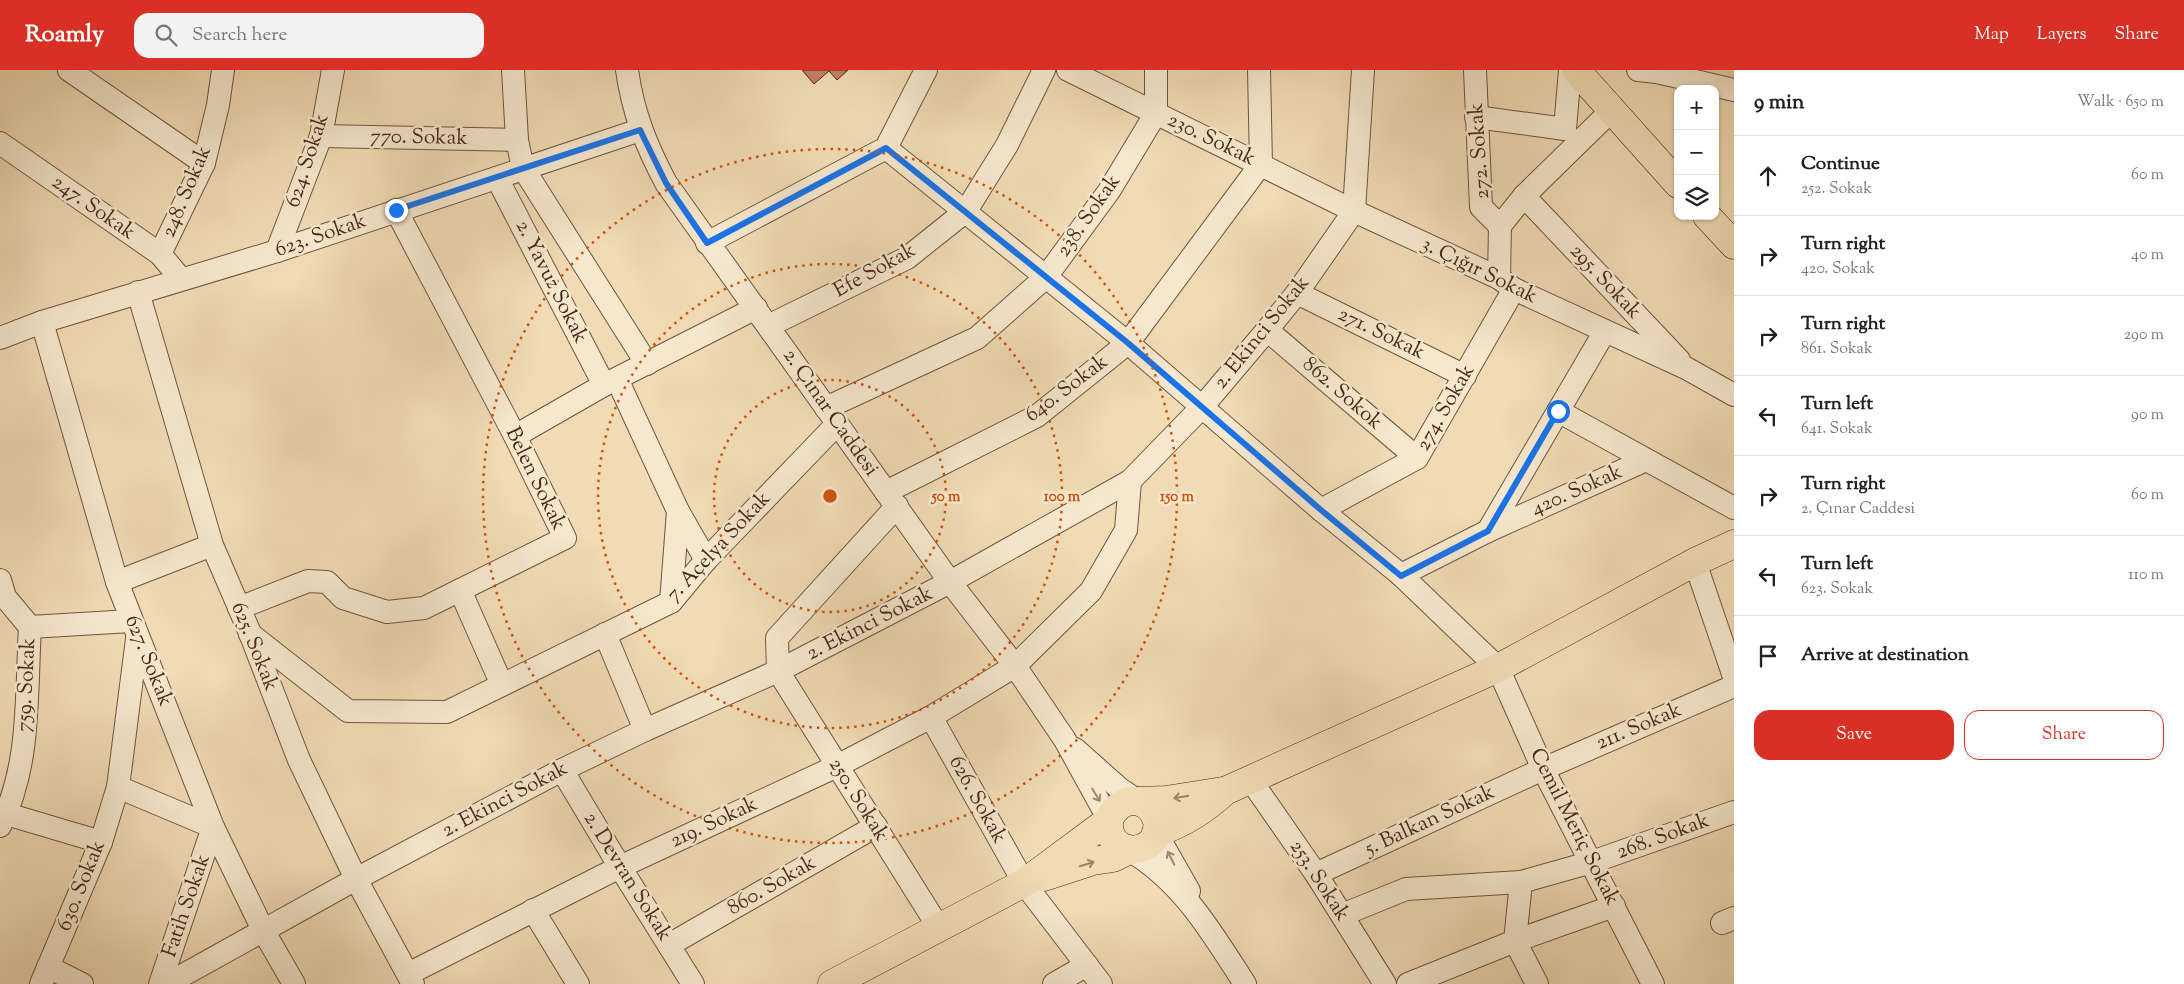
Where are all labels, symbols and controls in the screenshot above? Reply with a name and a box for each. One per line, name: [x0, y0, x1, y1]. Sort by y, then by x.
search box: [134, 13, 484, 58]
text: Roamly: [25, 18, 104, 52]
icon: search: [152, 21, 180, 49]
text: Search here: [192, 22, 287, 49]
text: Map: [1974, 22, 2009, 48]
text: Layers: [2037, 22, 2087, 48]
text: Share: [2115, 22, 2159, 48]
map controls: [1674, 85, 1719, 220]
button: +: [1674, 85, 1719, 130]
text: 9 min: [1754, 88, 1804, 118]
text: Walk · 650 m: [2077, 91, 2164, 114]
street label: 272. Sokak: [1462, 101, 1498, 200]
street label: 230. Sokak: [1162, 106, 1261, 175]
street label: 624. Sokak: [279, 110, 337, 212]
street label: 770. Sokak: [370, 122, 469, 154]
button: −: [1674, 130, 1719, 175]
street label: 248. Sokak: [154, 141, 220, 242]
text: Continue: [1801, 151, 1880, 178]
icon: ahead: [1754, 162, 1782, 190]
text: 60 m: [2131, 164, 2164, 187]
street label: 247. Sokak: [45, 168, 141, 248]
street label: 238. Sokak: [1050, 168, 1129, 263]
button: layers: [1674, 175, 1719, 220]
text: 252. Sokak: [1801, 178, 1872, 201]
route end: [385, 199, 408, 222]
street label: 623. Sokak: [271, 206, 371, 266]
street label: 2. Yavuz Sokak: [507, 215, 595, 349]
street label: 3. Çığır Sokak: [1416, 230, 1543, 312]
text: Turn right: [1801, 231, 1885, 258]
street label: Efe Sokak: [828, 236, 922, 306]
street label: 295. Sokak: [1562, 238, 1648, 327]
icon: right: [1754, 242, 1782, 270]
text: 40 m: [2131, 244, 2164, 267]
text: 420. Sokak: [1801, 258, 1875, 281]
street label: 2. Ekinci Sokak: [1207, 269, 1318, 396]
street label: 271. Sokak: [1332, 300, 1430, 368]
text: Turn right: [1801, 311, 1885, 338]
icon: right: [1754, 322, 1782, 350]
text: 290 m: [2124, 324, 2164, 347]
text: 861. Sokak: [1801, 338, 1873, 361]
street label: 2. Çınar Caddesi: [775, 343, 885, 483]
street label: 640. Sokak: [1019, 347, 1115, 430]
street label: 862. Sokok: [1295, 351, 1389, 438]
street label: 274. Sokak: [1409, 359, 1483, 457]
text: Turn left: [1801, 391, 1873, 418]
route start: [1547, 400, 1570, 423]
icon: left: [1754, 402, 1782, 430]
text: 90 m: [2131, 404, 2164, 427]
text: 641. Sokak: [1801, 418, 1873, 441]
street label: Belen Sokak: [497, 422, 573, 536]
street label: 420. Sokak: [1526, 457, 1628, 524]
text: Turn right: [1801, 471, 1885, 498]
icon: right: [1754, 482, 1782, 510]
text: 60 m: [2131, 484, 2164, 507]
street label: 7. Açelya Sokak: [660, 485, 779, 609]
centre of rings: [821, 487, 839, 505]
text: 50 m: [931, 487, 961, 508]
text: 100 m: [1044, 487, 1081, 508]
text: 150 m: [1160, 487, 1194, 508]
text: 2. Çınar Caddesi: [1801, 498, 1915, 521]
text: Turn left: [1801, 551, 1873, 578]
icon: left: [1754, 562, 1782, 590]
text: 110 m: [2128, 564, 2164, 587]
text: 623. Sokak: [1801, 578, 1873, 601]
street label: 2. Ekinci Sokak: [801, 579, 939, 669]
street label: 625. Sokak: [223, 598, 286, 696]
street label: 627. Sokak: [116, 611, 180, 712]
street label: 759. Sokak: [10, 637, 44, 733]
icon: arrive: [1754, 642, 1782, 670]
text: Arrive at destination: [1801, 642, 1969, 669]
street label: 211. Sokak: [1592, 695, 1687, 758]
button: Save: [1754, 710, 1954, 760]
button: Share: [1964, 710, 2164, 760]
street label: Cemil Meriç Sokak: [1521, 743, 1627, 911]
street label: 626. Sokak: [941, 751, 1014, 850]
street label: 250. Sokak: [820, 752, 896, 848]
street label: 2. Ekinci Sokak: [437, 754, 574, 846]
street label: 5. Balkan Sokak: [1359, 778, 1500, 865]
one-way arrow: [1091, 788, 1101, 802]
street label: 219. Sokak: [665, 789, 763, 856]
one-way arrow: [1174, 793, 1190, 803]
street label: 2. Devran Sokak: [575, 806, 679, 948]
street label: 268. Sokak: [1612, 806, 1714, 868]
street label: 253. Sokak: [1281, 834, 1357, 928]
street label: 630. Sokak: [50, 836, 114, 936]
street label: 860. Sokak: [722, 848, 822, 923]
street label: Fatih Sokak: [155, 850, 219, 962]
one-way arrow: [1166, 850, 1176, 865]
one-way arrow: [1079, 858, 1095, 868]

